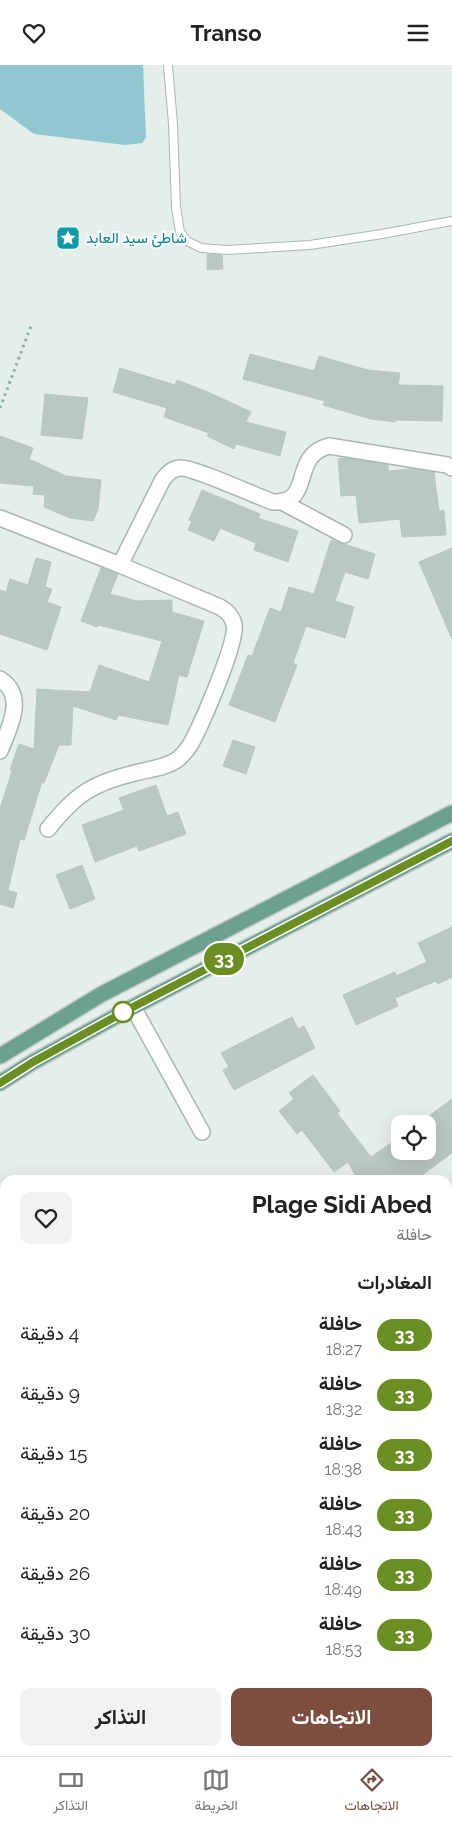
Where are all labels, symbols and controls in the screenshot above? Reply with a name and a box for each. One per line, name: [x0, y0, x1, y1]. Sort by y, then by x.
icon: heart: [20, 19, 48, 47]
icon: menu: [404, 19, 432, 47]
text: Transo: [190, 20, 262, 46]
place icon: شاطئ سيد العابد: [55, 225, 81, 251]
place label: شاطئ سيد العابد: [86, 229, 187, 248]
line badge: 33: [202, 943, 246, 975]
text: 33: [214, 948, 234, 969]
unlabelled marker: [112, 1001, 134, 1023]
map controls: [391, 1115, 436, 1160]
button: locate: [391, 1115, 436, 1160]
text: Plage Sidi Abed: [252, 1190, 432, 1219]
button: heart: [20, 1192, 72, 1244]
text: حافلة: [396, 1225, 432, 1244]
text: المغادرات: [357, 1271, 432, 1293]
text: حافلة: [319, 1312, 362, 1334]
text: 4 دقيقة: [20, 1322, 79, 1344]
text: 33: [394, 1324, 415, 1345]
text: 18:27: [326, 1340, 362, 1359]
text: حافلة: [319, 1372, 362, 1394]
text: 9 دقيقة: [20, 1382, 80, 1404]
text: 33: [394, 1384, 415, 1405]
text: 18:32: [326, 1400, 362, 1419]
text: حافلة: [319, 1432, 362, 1454]
text: 15 دقيقة: [20, 1442, 87, 1464]
text: 33: [394, 1444, 415, 1465]
text: 18:38: [325, 1460, 362, 1479]
text: حافلة: [319, 1492, 362, 1514]
text: 20 دقيقة: [20, 1502, 90, 1524]
text: 33: [394, 1504, 415, 1525]
text: 18:43: [325, 1520, 362, 1539]
text: حافلة: [319, 1552, 362, 1574]
text: 26 دقيقة: [20, 1562, 90, 1584]
text: 33: [394, 1564, 415, 1585]
text: 18:49: [325, 1580, 362, 1599]
text: حافلة: [319, 1612, 362, 1634]
text: 30 دقيقة: [20, 1622, 91, 1644]
text: 33: [394, 1624, 415, 1645]
text: 18:53: [325, 1640, 362, 1659]
button: التذاكر: [20, 1688, 221, 1746]
button: الاتجاهات: [231, 1688, 432, 1746]
tab: التذاكر: [53, 1766, 88, 1818]
tab: الخريطة: [195, 1766, 238, 1818]
tab: الاتجاهات: [344, 1766, 399, 1818]

